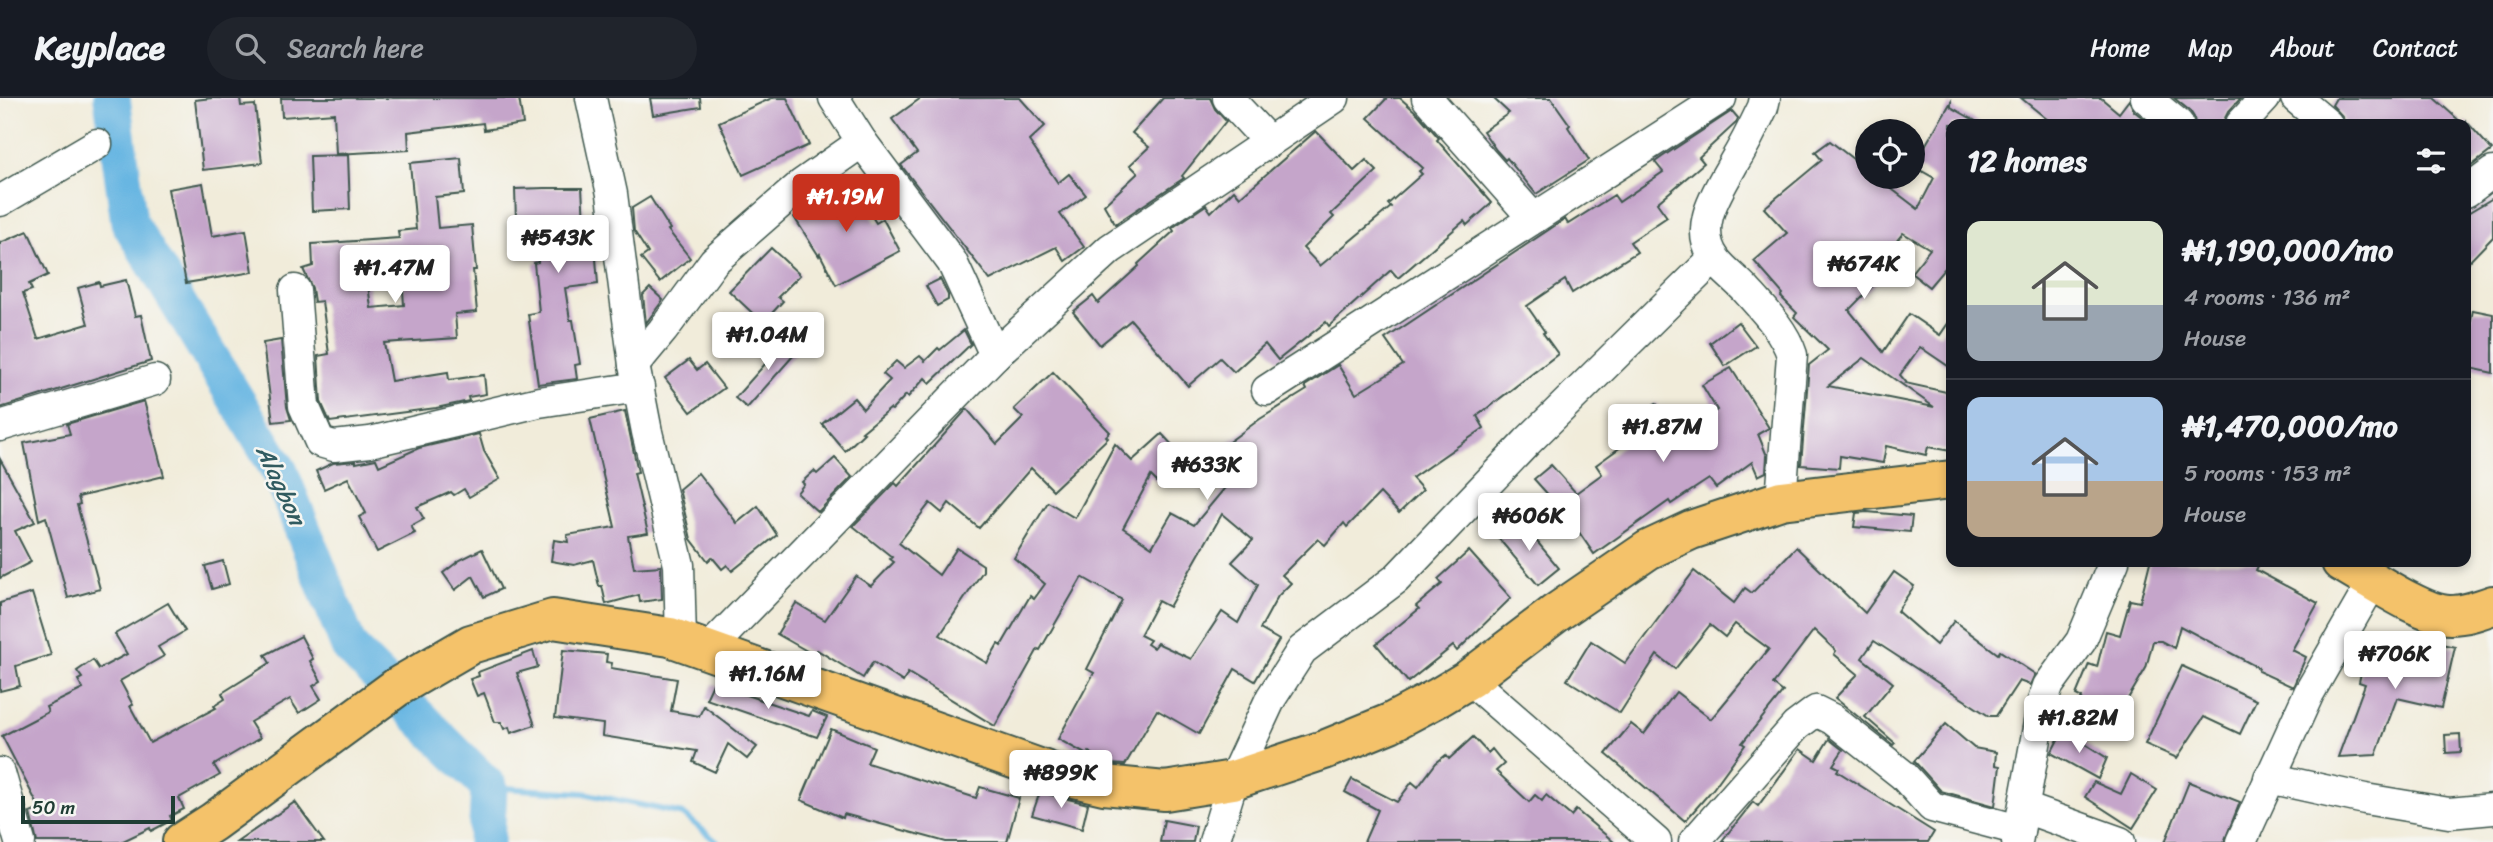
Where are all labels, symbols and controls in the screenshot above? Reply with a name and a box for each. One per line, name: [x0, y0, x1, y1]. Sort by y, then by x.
search box: [207, 17, 697, 80]
text: Keyplace: [35, 19, 165, 77]
text: Search here: [287, 25, 424, 71]
text: Home: [2090, 27, 2150, 69]
text: Map: [2188, 27, 2232, 69]
text: About: [2270, 27, 2335, 69]
text: Contact: [2373, 27, 2458, 69]
icon: search: [231, 29, 269, 67]
map controls: [1855, 119, 1925, 189]
button: locate: [1855, 119, 1925, 189]
text: 12 homes: [1967, 134, 2087, 188]
icon: filters: [2412, 142, 2450, 180]
pin: ₦1.19M: [789, 174, 903, 234]
text: ₦1.19M: [809, 176, 883, 217]
pin: ₦543K: [509, 216, 607, 275]
text: ₦543K: [523, 217, 593, 258]
text: ₦1,190,000/mo: [2184, 223, 2393, 277]
pin: ₦674K: [1815, 242, 1913, 301]
text: ₦674K: [1829, 243, 1899, 284]
pin: ₦1.47M: [338, 246, 452, 305]
text: ₦1.47M: [356, 247, 434, 288]
icon: home: [2023, 249, 2107, 333]
text: 4 rooms · 136 m²: [2184, 277, 2351, 318]
pin: ₦1.04M: [711, 313, 825, 372]
text: ₦1.04M: [728, 314, 808, 355]
text: House: [2184, 318, 2246, 359]
text: ₦1,470,000/mo: [2184, 399, 2398, 453]
pin: ₦1.87M: [1606, 404, 1720, 464]
text: ₦1.87M: [1624, 406, 1702, 447]
icon: home: [2023, 425, 2107, 509]
water label: Alagbon: [244, 437, 319, 535]
pin: ₦633K: [1158, 442, 1256, 502]
text: ₦633K: [1173, 444, 1241, 485]
text: 5 rooms · 153 m²: [2184, 453, 2351, 494]
pin: ₦606K: [1480, 494, 1578, 553]
text: House: [2184, 494, 2246, 535]
text: ₦606K: [1494, 495, 1564, 536]
pin: ₦706K: [2346, 632, 2444, 691]
text: ₦706K: [2360, 633, 2430, 674]
pin: ₦1.16M: [711, 652, 825, 711]
text: ₦1.16M: [731, 653, 805, 694]
pin: ₦1.82M: [2022, 696, 2136, 755]
text: ₦1.82M: [2040, 697, 2118, 738]
pin: ₦899K: [1012, 750, 1110, 810]
text: ₦899K: [1025, 752, 1097, 793]
text: 50 m: [32, 791, 75, 824]
scale bar: [21, 793, 175, 825]

